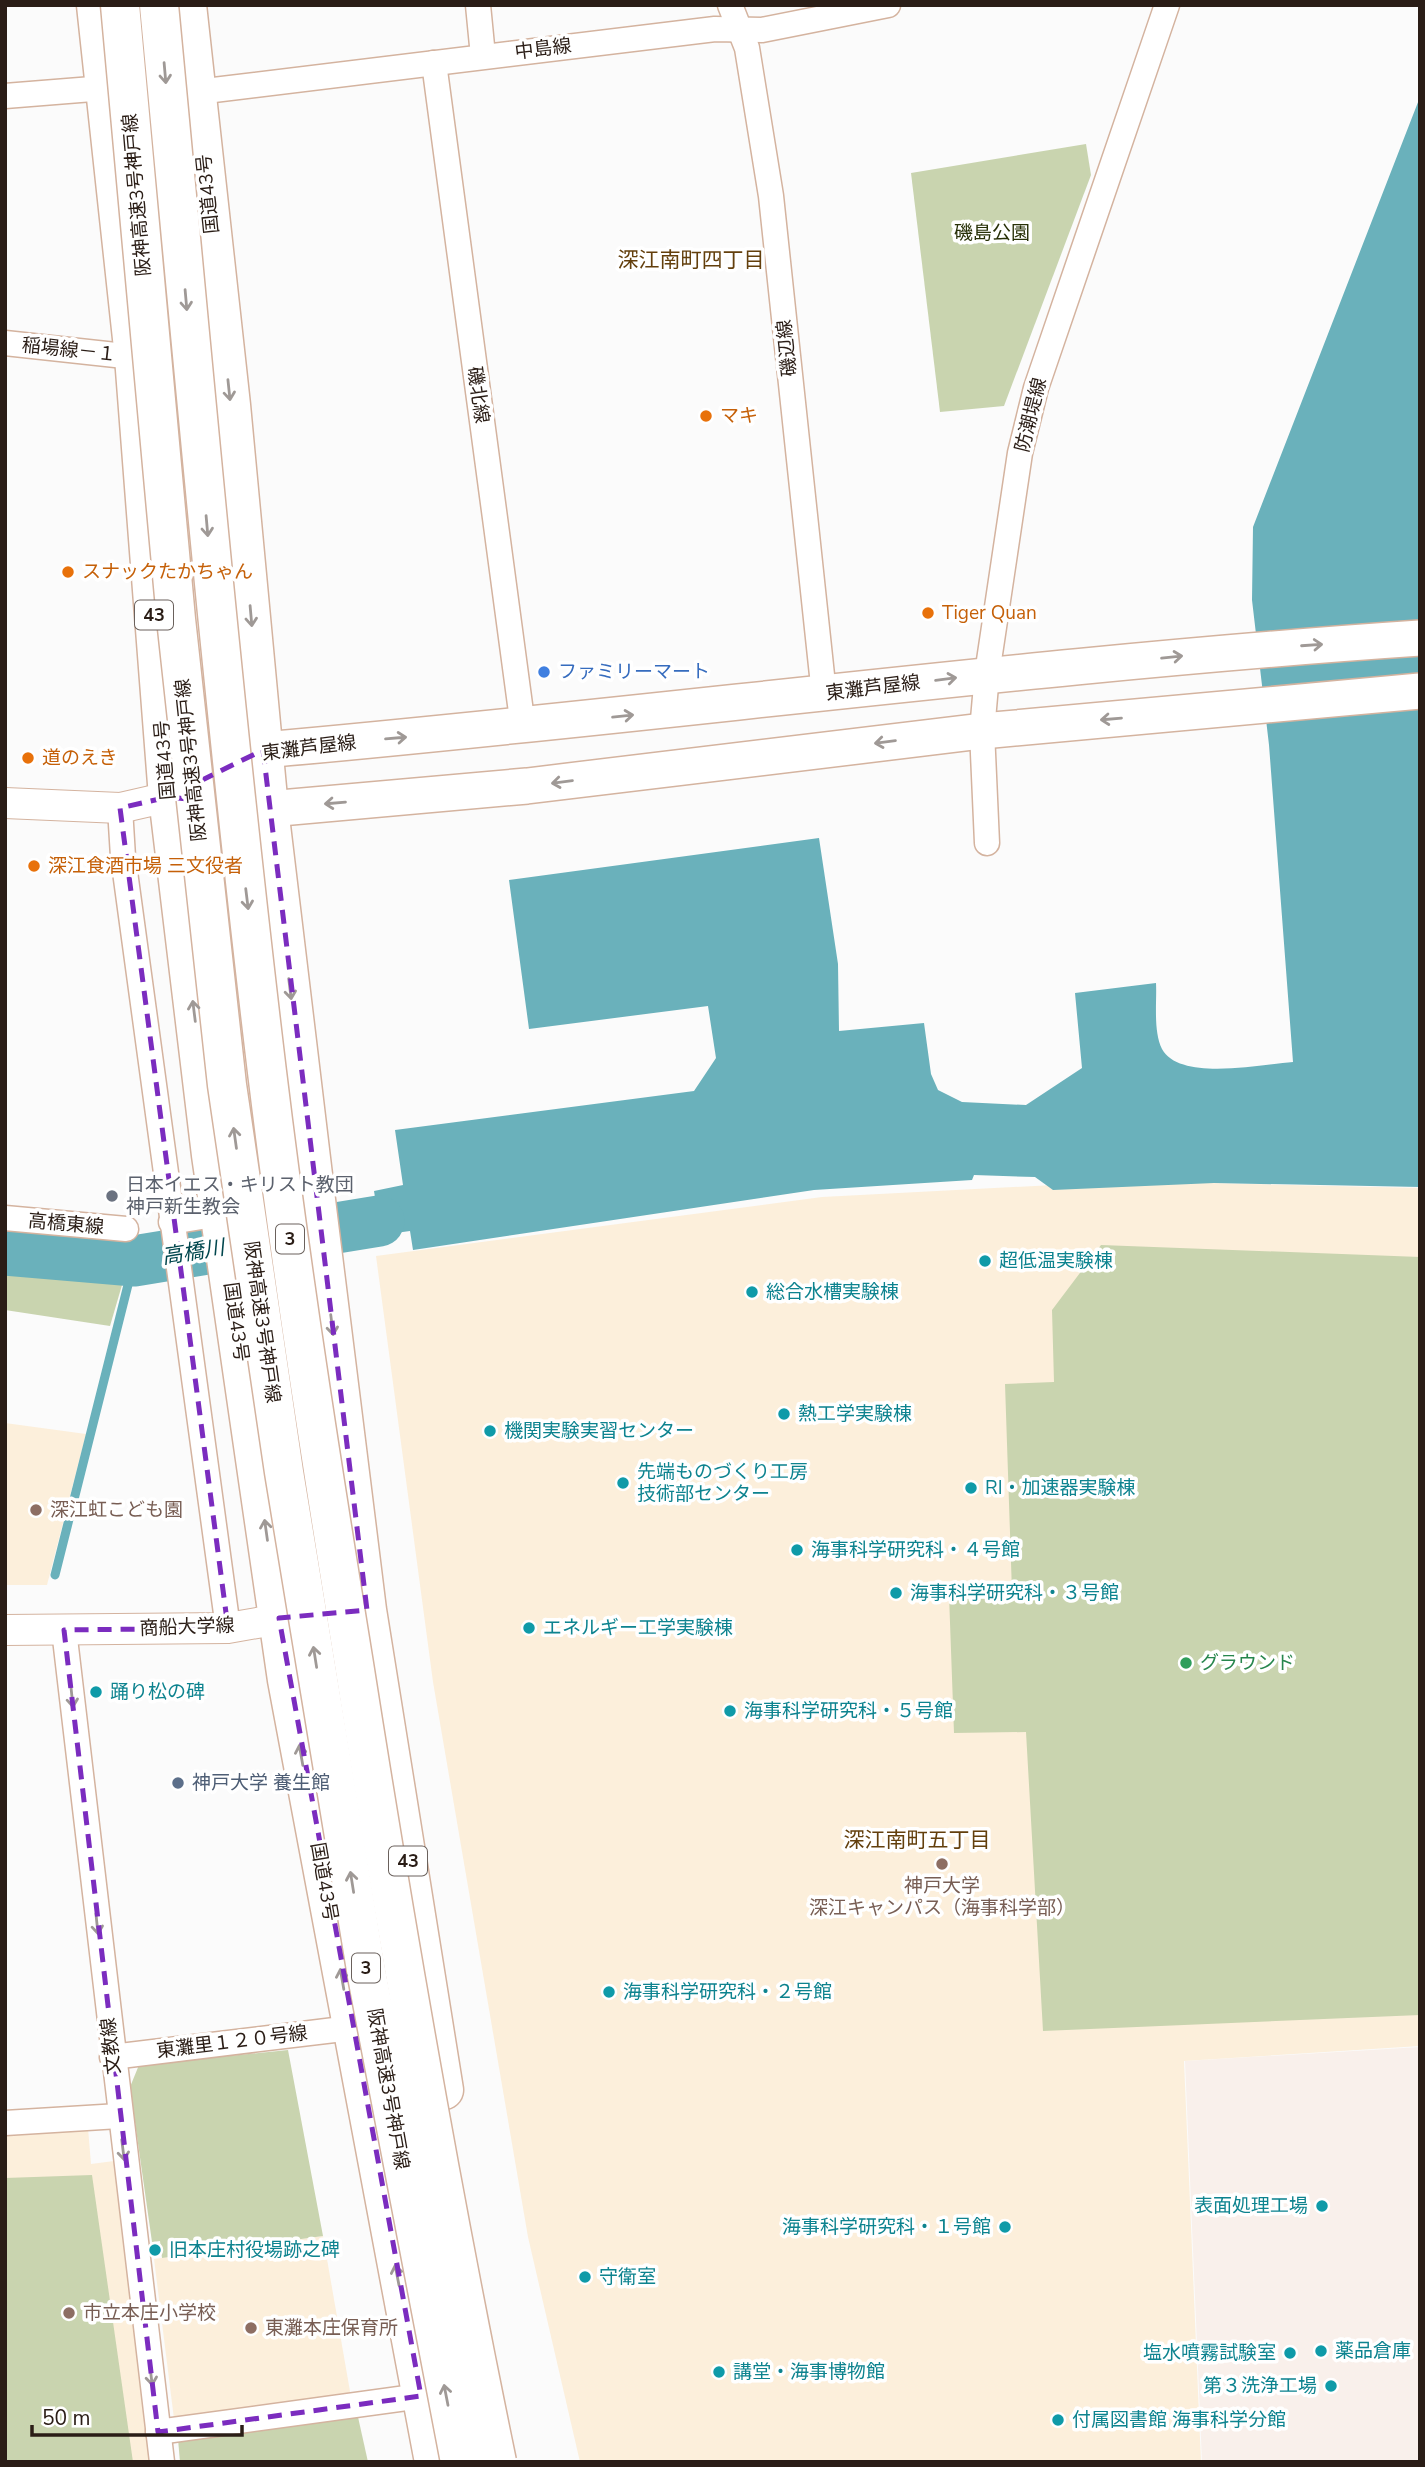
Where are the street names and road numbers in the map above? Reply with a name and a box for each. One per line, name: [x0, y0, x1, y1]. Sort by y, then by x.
street label: 中島線: [513, 33, 573, 65]
street label: 阪神高速3号神戸線: [117, 112, 157, 278]
street label: 国道43号: [191, 153, 225, 235]
street label: 磯辺線: [771, 318, 803, 378]
street label: 稲場線－１: [20, 332, 118, 368]
street label: 磯北線: [461, 365, 495, 425]
street label: 防潮堤線: [1009, 375, 1053, 455]
road number: 43: [135, 600, 173, 630]
street label: 東灘芦屋線: [824, 669, 922, 707]
street label: 阪神高速3号神戸線: [170, 677, 212, 843]
street label: 国道43号: [149, 719, 181, 801]
street label: 東灘芦屋線: [260, 729, 358, 767]
street label: 高橋東線: [27, 1208, 105, 1240]
road number: 3: [276, 1224, 304, 1254]
street label: 阪神高速3号神戸線: [238, 1239, 286, 1405]
street label: 国道43号: [218, 1281, 254, 1363]
street label: 商船大学線: [139, 1612, 235, 1642]
street label: 国道43号: [304, 1840, 344, 1924]
road number: 43: [389, 1846, 427, 1875]
road number: 3: [352, 1954, 380, 1982]
street label: 阪神高速3号神戸線: [361, 2006, 415, 2172]
street label: 文教線: [95, 2016, 127, 2076]
street label: 東灘里１２０号線: [155, 2020, 309, 2064]

